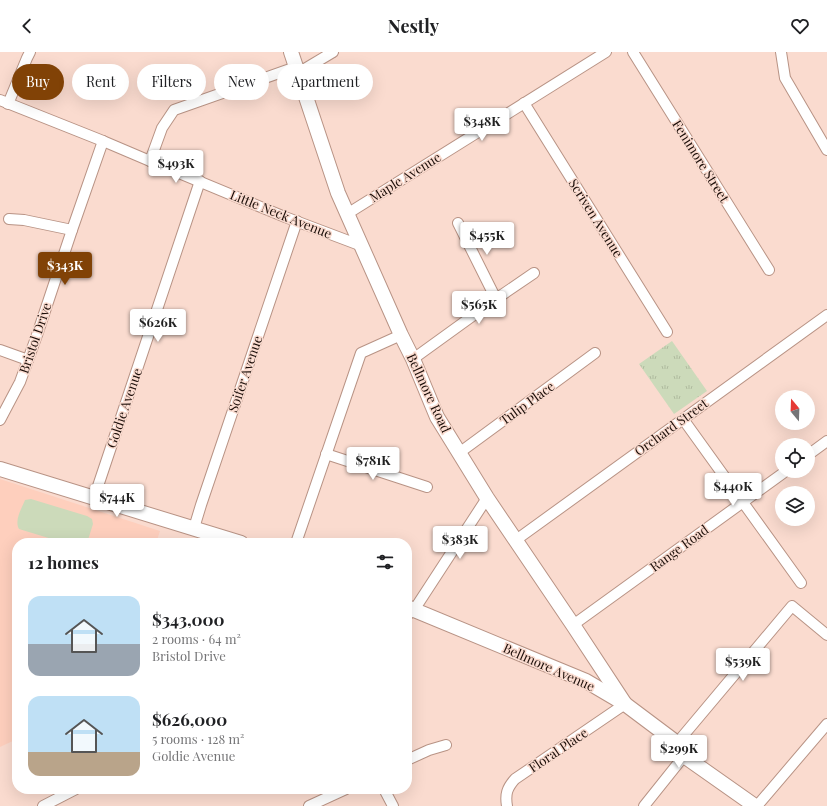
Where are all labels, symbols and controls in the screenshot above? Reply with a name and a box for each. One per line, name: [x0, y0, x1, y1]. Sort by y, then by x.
text: Nestly: [388, 14, 439, 38]
icon: back: [16, 15, 38, 37]
icon: heart: [789, 15, 811, 37]
chip: Buy: [12, 64, 64, 100]
chip: Rent: [72, 64, 129, 100]
chip: Filters: [137, 64, 206, 100]
chip: New: [214, 64, 269, 100]
chip: Apartment: [277, 64, 373, 100]
pin: $348K: [454, 108, 510, 142]
text: $348K: [463, 112, 501, 129]
street label: Fenimore Street: [669, 116, 734, 205]
street label: Maple Avenue: [366, 148, 444, 205]
pin: $493K: [148, 150, 204, 184]
text: $493K: [157, 154, 195, 171]
street label: Scriven Avenue: [566, 175, 627, 260]
street label: Little Neck Avenue: [228, 185, 335, 242]
pin: $455K: [459, 222, 515, 256]
text: $455K: [469, 226, 505, 243]
pin: $343K: [37, 252, 93, 286]
text: $343K: [47, 256, 83, 273]
pin: $565K: [451, 291, 507, 325]
text: $565K: [461, 295, 497, 312]
street label: Bristol Drive: [14, 300, 55, 376]
pin: $626K: [130, 309, 186, 343]
text: $626K: [139, 313, 177, 330]
street label: Soifer Avenue: [223, 333, 266, 414]
street label: Bellmore Road: [404, 350, 455, 436]
street label: Goldie Avenue: [102, 365, 145, 450]
street label: Tulip Place: [496, 377, 558, 428]
north arrow: [775, 390, 815, 430]
map controls: [775, 390, 815, 526]
street label: Orchard Street: [631, 394, 711, 459]
button: locate: [775, 438, 815, 478]
pin: $781K: [345, 447, 401, 481]
text: $781K: [356, 451, 390, 468]
pin: $440K: [705, 473, 761, 507]
text: $440K: [714, 477, 752, 494]
pin: $744K: [89, 484, 145, 518]
button: layers: [775, 486, 815, 526]
text: $744K: [99, 488, 135, 505]
street label: Range Road: [646, 520, 712, 575]
pin: $383K: [432, 526, 488, 560]
text: $383K: [442, 530, 478, 547]
text: 12 homes: [28, 551, 99, 573]
icon: filters: [374, 551, 396, 573]
text: $343,000: [152, 608, 224, 630]
icon: home: [60, 612, 108, 660]
text: 2 rooms · 64 m²: [152, 630, 241, 647]
street label: Bellmore Avenue: [501, 639, 598, 695]
text: Bristol Drive: [152, 647, 226, 664]
pin: $539K: [715, 648, 771, 682]
text: $539K: [725, 652, 761, 669]
text: $626,000: [152, 708, 227, 730]
icon: home: [60, 712, 108, 760]
street label: Floral Place: [525, 723, 591, 776]
text: 5 rooms · 128 m²: [152, 730, 244, 747]
pin: $299K: [651, 735, 707, 769]
text: $299K: [660, 739, 698, 756]
text: Goldie Avenue: [152, 747, 235, 764]

